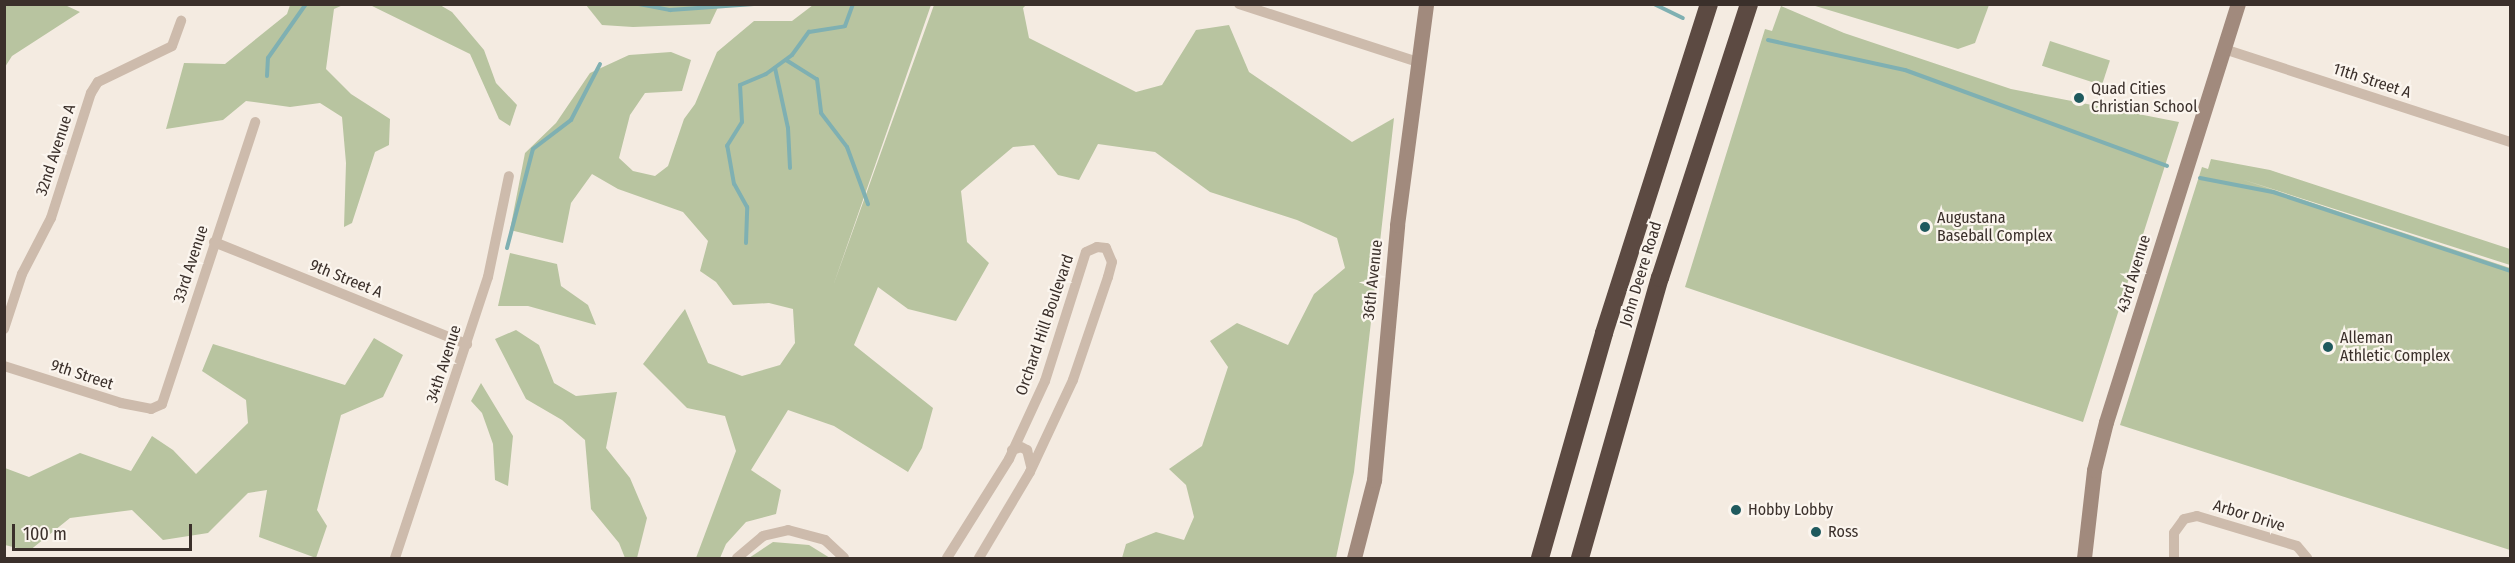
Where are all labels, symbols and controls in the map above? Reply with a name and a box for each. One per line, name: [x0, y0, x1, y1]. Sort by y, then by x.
street label: 11th Street A: [2330, 59, 2414, 103]
place label: Quad Cities Christian School: [2091, 79, 2197, 117]
marker: Quad Cities Christian School: [2072, 91, 2086, 105]
street label: 32nd Avenue A: [32, 102, 80, 198]
place label: Augustana Baseball Complex: [1937, 208, 2052, 246]
street label: John Deere Road: [1616, 219, 1666, 329]
marker: Augustana Baseball Complex: [1918, 220, 1932, 234]
street label: 33rd Avenue: [170, 223, 212, 305]
street label: 43rd Avenue: [2113, 233, 2155, 315]
street label: 36th Avenue: [1359, 239, 1387, 321]
street label: Orchard Hill Boulevard: [1012, 252, 1078, 398]
street label: 9th Street A: [307, 256, 385, 302]
street label: 34th Avenue: [422, 323, 466, 405]
place label: Alleman Athletic Complex: [2340, 328, 2450, 366]
marker: Alleman Athletic Complex: [2321, 340, 2335, 354]
street label: 9th Street: [48, 356, 116, 394]
street label: Arbor Drive: [2211, 496, 2287, 536]
place label: Hobby Lobby: [1748, 500, 1833, 520]
marker: Hobby Lobby: [1729, 503, 1743, 517]
scale bar: [15, 512, 195, 550]
place label: Ross: [1828, 522, 1858, 542]
text: 100 m: [23, 523, 67, 545]
marker: Ross: [1809, 525, 1823, 539]

